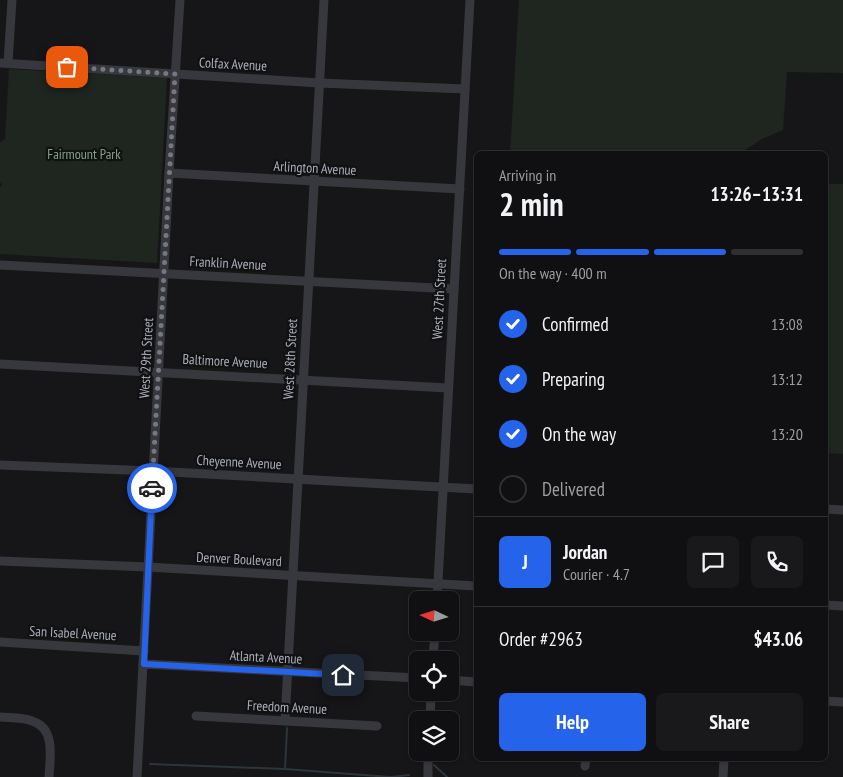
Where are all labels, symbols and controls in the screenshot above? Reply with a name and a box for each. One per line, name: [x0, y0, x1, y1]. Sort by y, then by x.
pin: [46, 46, 88, 88]
icon: bag: [53, 53, 81, 81]
street label: Colfax Avenue: [199, 53, 268, 75]
park label: Fairmount Park: [47, 145, 121, 163]
street label: Arlington Avenue: [273, 157, 357, 179]
text: Arriving in: [499, 165, 556, 185]
text: 13:26–13:31: [710, 182, 803, 206]
text: 2 min: [499, 183, 564, 225]
street label: Franklin Avenue: [189, 252, 267, 274]
street label: West 27th Street: [428, 258, 450, 340]
text: On the way · 400 m: [499, 263, 607, 283]
icon: check: [499, 310, 527, 338]
text: Confirmed: [542, 312, 609, 336]
text: 13:08: [771, 314, 803, 334]
street label: West 29th Street: [135, 317, 157, 399]
street label: West 28th Street: [279, 318, 301, 400]
street label: Baltimore Avenue: [182, 350, 268, 372]
icon: check: [499, 365, 527, 393]
text: Preparing: [542, 367, 605, 391]
text: 13:12: [771, 369, 803, 389]
icon: check: [499, 420, 527, 448]
text: On the way: [542, 422, 616, 446]
text: 13:20: [771, 424, 803, 444]
street label: Cheyenne Avenue: [196, 451, 282, 473]
courier: [127, 463, 177, 513]
icon: car: [138, 474, 166, 502]
text: Delivered: [542, 477, 605, 501]
button: chat: [687, 536, 739, 588]
button: phone: [751, 536, 803, 588]
text: Jordan: [563, 540, 607, 564]
street label: Denver Boulevard: [196, 548, 282, 570]
text: J: [522, 550, 528, 574]
text: Courier · 4.7: [563, 564, 630, 584]
north arrow: [409, 591, 459, 641]
map controls: [409, 591, 459, 761]
street label: San Isabel Avenue: [29, 622, 117, 644]
text: Order #2963: [499, 627, 583, 651]
text: $43.06: [754, 627, 803, 651]
street label: Atlanta Avenue: [229, 646, 303, 668]
button: locate: [409, 651, 459, 701]
pin: [322, 654, 364, 696]
icon: home: [329, 661, 357, 689]
button: Help: [499, 693, 646, 751]
button: Share: [656, 693, 803, 751]
street label: Freedom Avenue: [246, 696, 328, 718]
button: layers: [409, 711, 459, 761]

